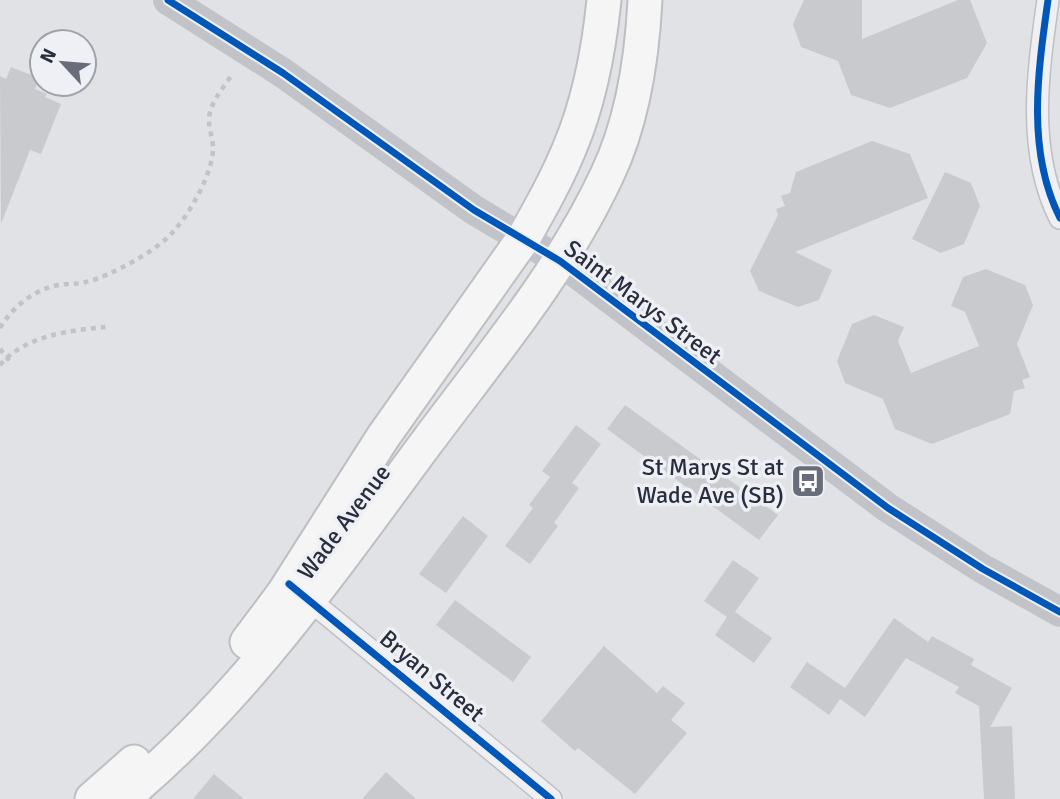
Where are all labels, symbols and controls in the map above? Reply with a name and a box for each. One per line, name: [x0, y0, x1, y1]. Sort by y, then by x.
north arrow: [28, 28, 98, 98]
text: N: [35, 45, 62, 67]
street label: Saint Marys Street: [558, 233, 728, 371]
place label: St Marys St at Wade Ave (SB): [636, 452, 784, 510]
street label: Wade Avenue: [291, 458, 397, 586]
bus stop icon: St Marys St at Wade Ave (SB): [789, 462, 827, 500]
street label: Bryan Street: [373, 623, 491, 729]

